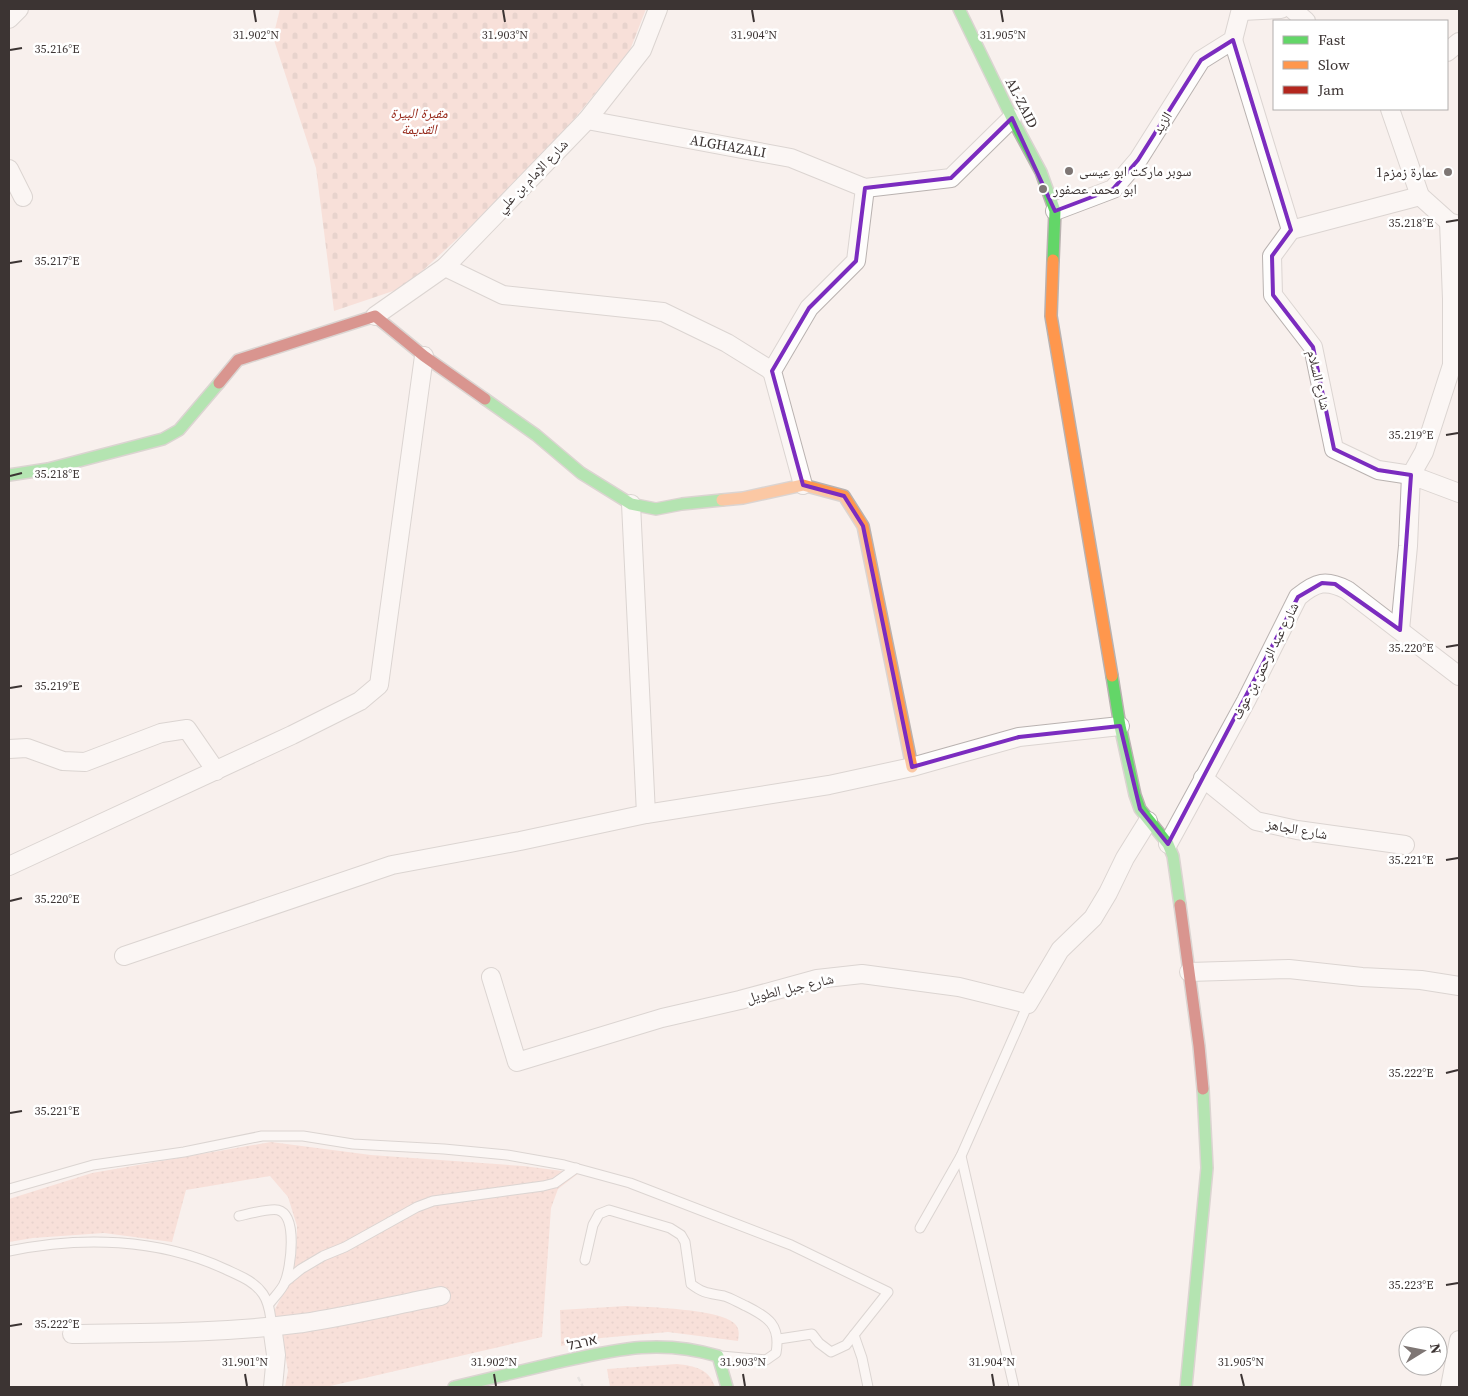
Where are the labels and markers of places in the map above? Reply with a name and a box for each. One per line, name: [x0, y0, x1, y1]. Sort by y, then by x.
place label: سوبر ماركت ابو عيسی: [1079, 161, 1191, 181]
place label: عمارة زمزم1: [1376, 162, 1438, 182]
marker: سوبر ماركت ابو عيسی: [1063, 165, 1075, 177]
marker: عمارة زمزم1: [1442, 166, 1454, 178]
place label: ابو محمد عصفور: [1052, 179, 1137, 199]
marker: ابو محمد عصفور: [1037, 183, 1049, 195]

